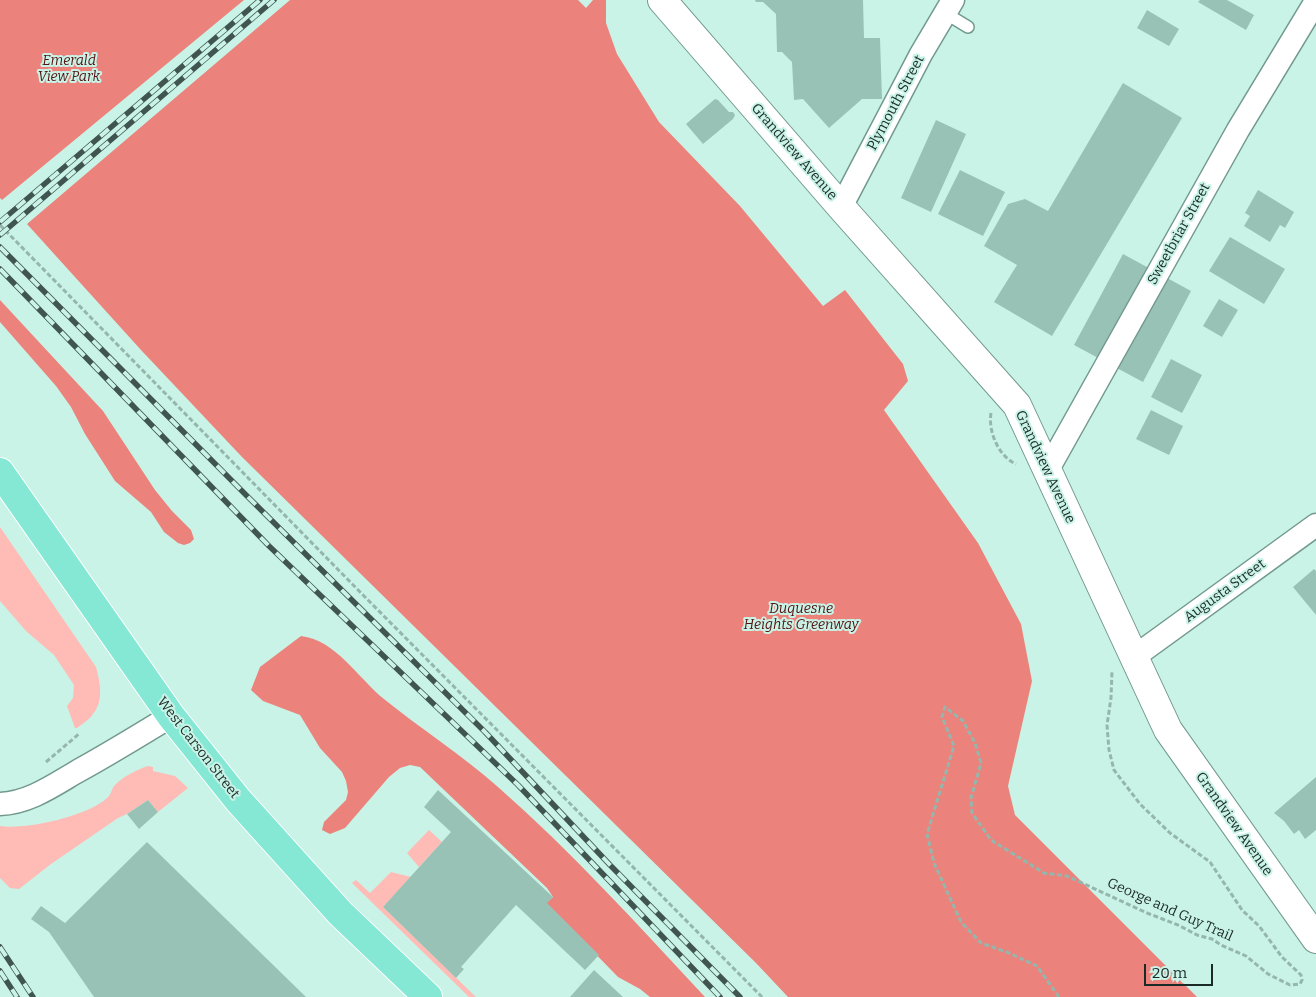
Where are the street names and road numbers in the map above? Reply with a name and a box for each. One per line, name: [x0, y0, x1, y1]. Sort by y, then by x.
street label: Plymouth Street: [864, 53, 928, 153]
street label: Grandview Avenue: [747, 100, 841, 204]
street label: Sweetbriar Street: [1144, 180, 1214, 288]
street label: Grandview Avenue: [1011, 408, 1079, 526]
street label: Augusta Street: [1181, 556, 1269, 626]
street label: West Carson Street: [153, 694, 243, 802]
street label: Grandview Avenue: [1192, 769, 1276, 879]
street label: George and Guy Trail: [1105, 875, 1235, 945]

